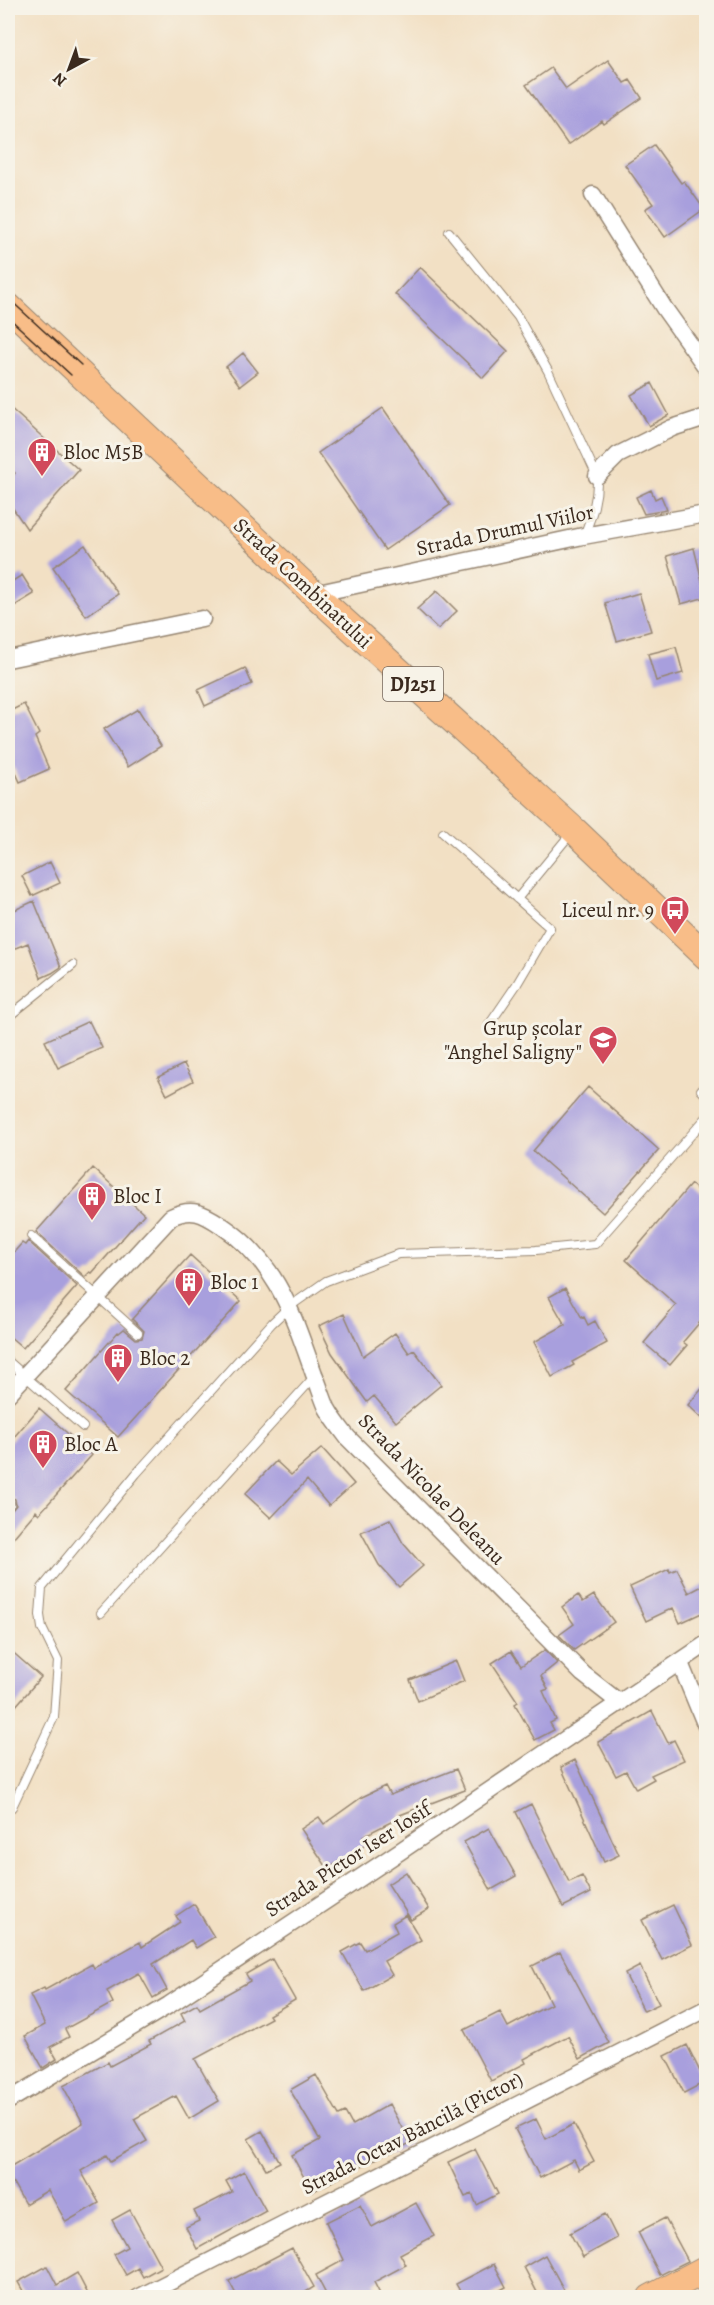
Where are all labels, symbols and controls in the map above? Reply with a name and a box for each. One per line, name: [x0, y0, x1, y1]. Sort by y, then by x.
north arrow: [39, 39, 99, 99]
text: N: [48, 67, 71, 92]
building icon: Bloc M5B: [26, 436, 58, 478]
place label: Bloc M5B: [63, 438, 144, 466]
street label: Strada Drumul Viilor: [414, 498, 596, 562]
street label: Strada Combinatului: [228, 511, 378, 655]
road number: DJ251: [383, 667, 443, 701]
bus stop icon: Liceul nr. 9: [659, 894, 691, 936]
place label: Liceul nr. 9: [561, 896, 654, 924]
place label: Grup școlar "Anghel Saligny": [444, 1014, 582, 1066]
school or university icon: Grup școlar "Anghel Saligny": [587, 1024, 619, 1066]
building icon: Bloc I: [76, 1180, 108, 1222]
place label: Bloc I: [113, 1182, 162, 1210]
building icon: Bloc 1: [173, 1266, 205, 1308]
place label: Bloc 1: [210, 1268, 258, 1296]
building icon: Bloc 2: [102, 1342, 134, 1384]
place label: Bloc 2: [139, 1344, 190, 1372]
street label: Strada Nicolae Deleanu: [352, 1407, 512, 1571]
building icon: Bloc A: [27, 1428, 59, 1470]
place label: Bloc A: [64, 1430, 118, 1458]
street label: Strada Pictor Iser Iosif: [260, 1793, 439, 1923]
street label: Strada Octav Băncilă (Pictor): [296, 2065, 528, 2201]

